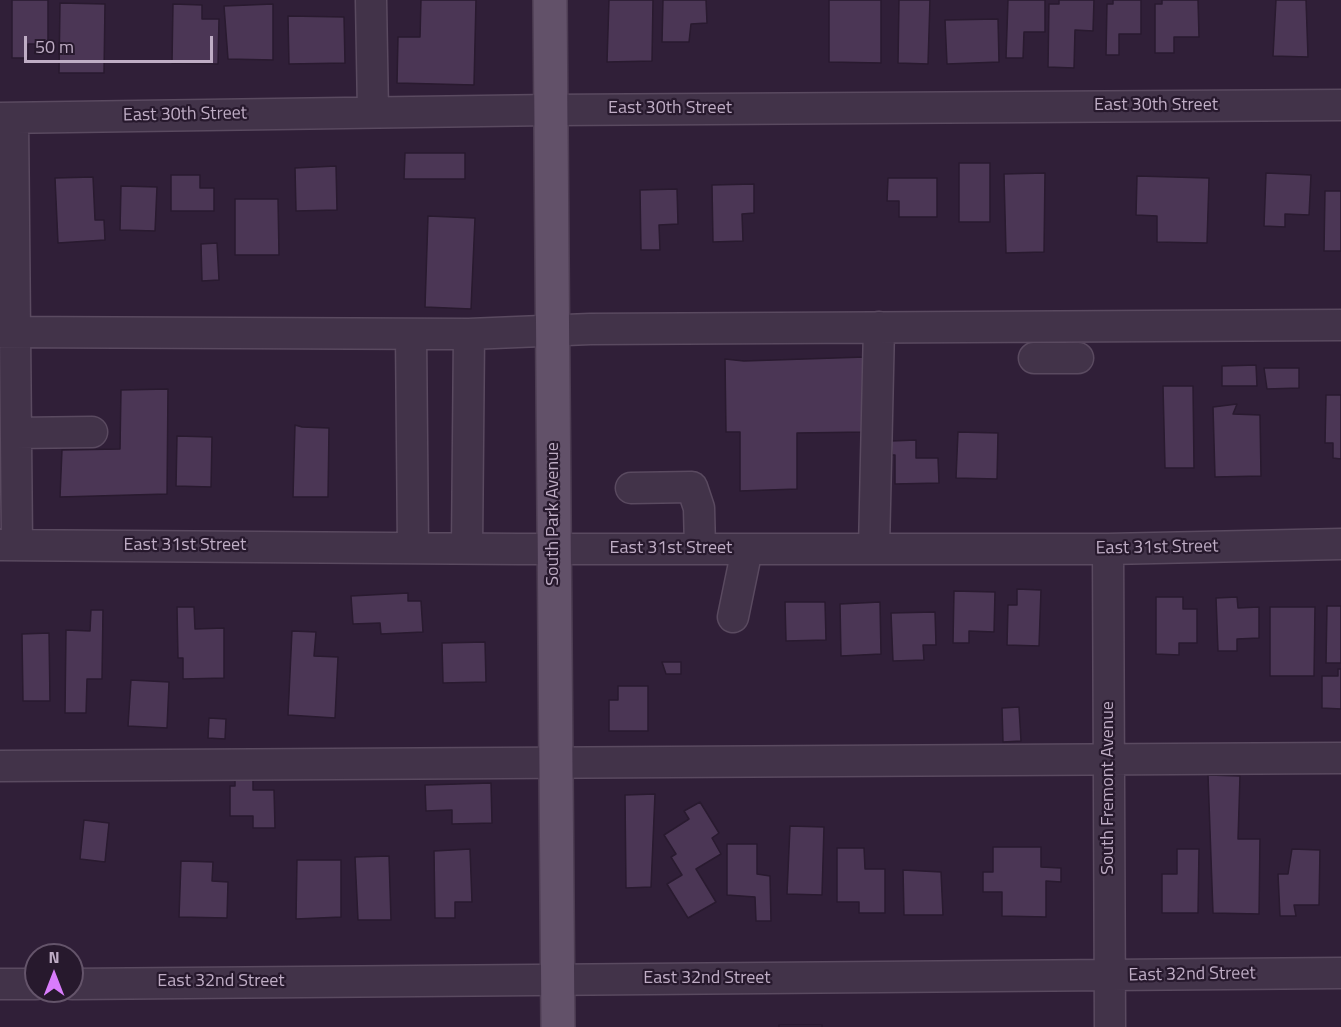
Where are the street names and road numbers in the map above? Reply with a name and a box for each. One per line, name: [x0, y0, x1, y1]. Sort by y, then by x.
street label: East 30th Street: [1094, 95, 1218, 117]
street label: East 30th Street: [608, 98, 732, 120]
street label: East 30th Street: [123, 103, 247, 127]
street label: South Park Avenue: [543, 442, 565, 586]
street label: East 31st Street: [124, 535, 246, 557]
street label: East 31st Street: [1095, 536, 1219, 560]
street label: East 31st Street: [610, 538, 732, 560]
street label: South Fremont Avenue: [1098, 701, 1120, 875]
street label: East 32nd Street: [1128, 963, 1256, 987]
street label: East 32nd Street: [643, 968, 771, 990]
street label: East 32nd Street: [157, 971, 285, 993]

